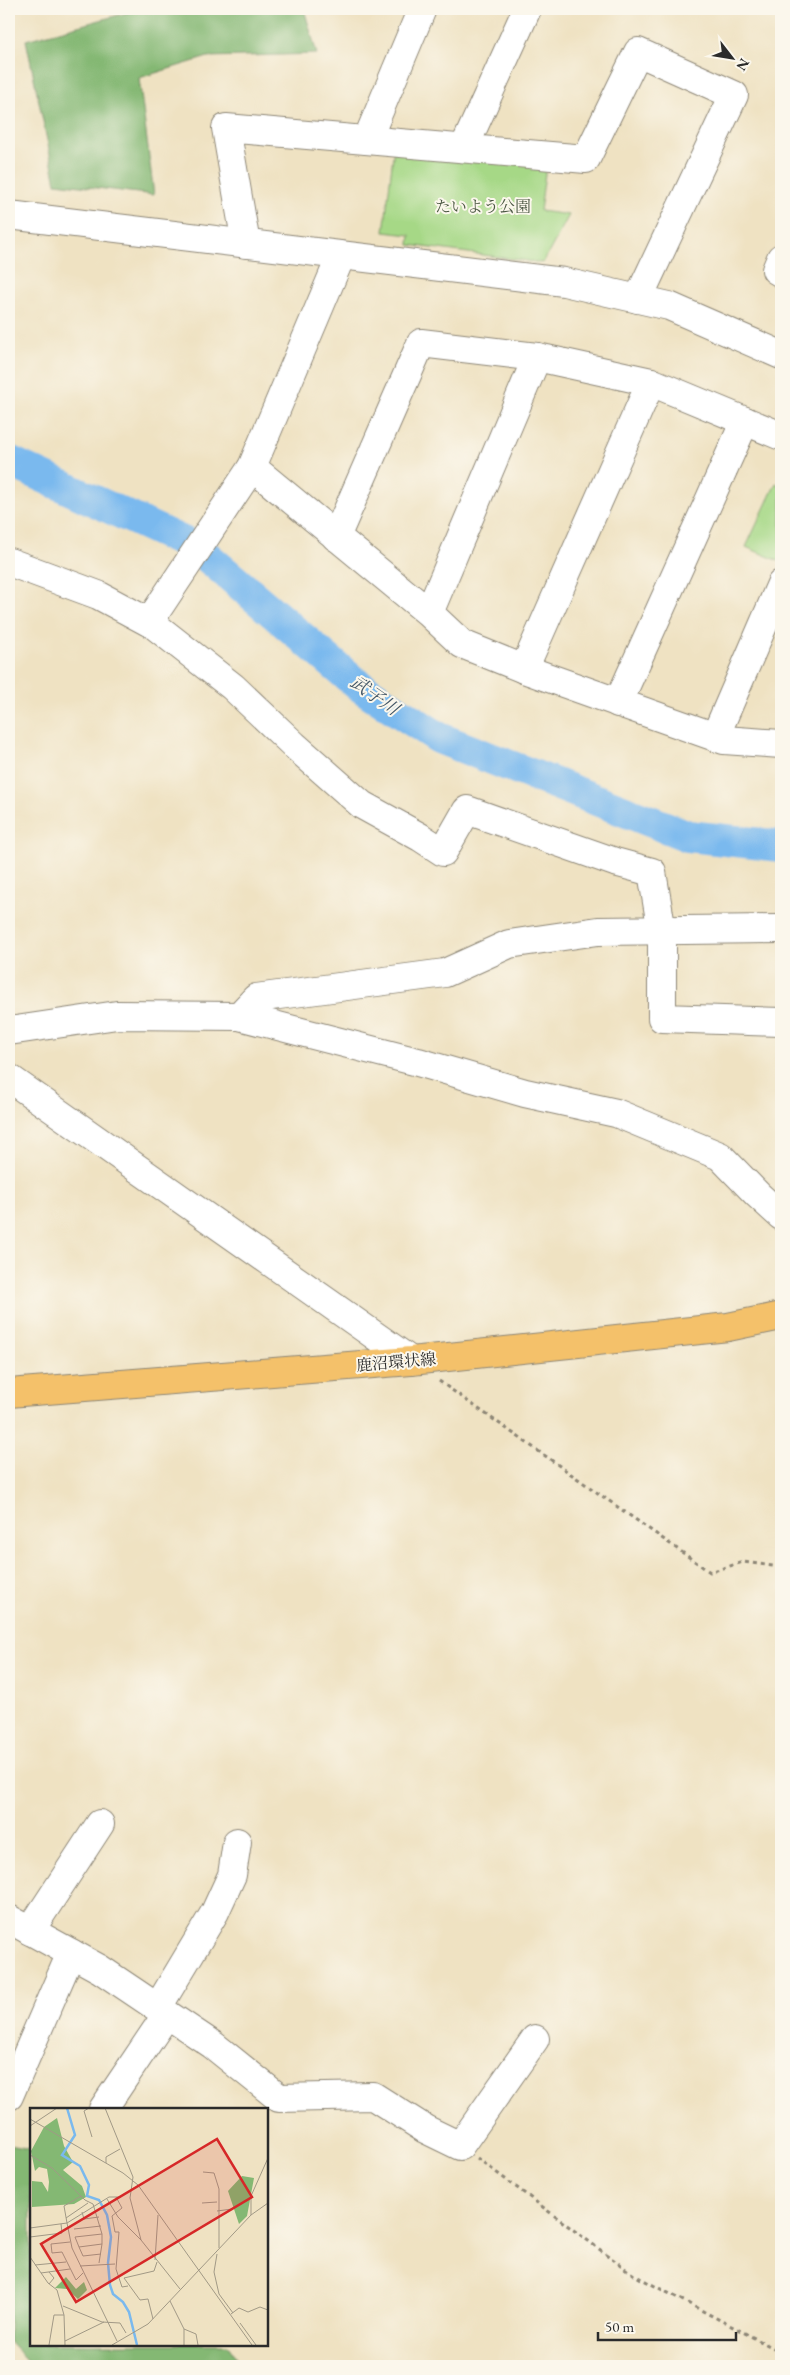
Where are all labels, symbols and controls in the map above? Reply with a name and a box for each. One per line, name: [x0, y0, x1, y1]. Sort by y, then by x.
north arrow: [708, 32, 758, 82]
text: N: [732, 55, 754, 75]
park label: たいよう公園: [435, 196, 531, 217]
water label: 武子川: [346, 670, 405, 721]
street label: 鹿沼環状線: [355, 1348, 437, 1376]
inset map: [30, 2108, 268, 2345]
scale bar: [598, 2310, 735, 2342]
text: 50 m: [605, 2317, 634, 2336]

